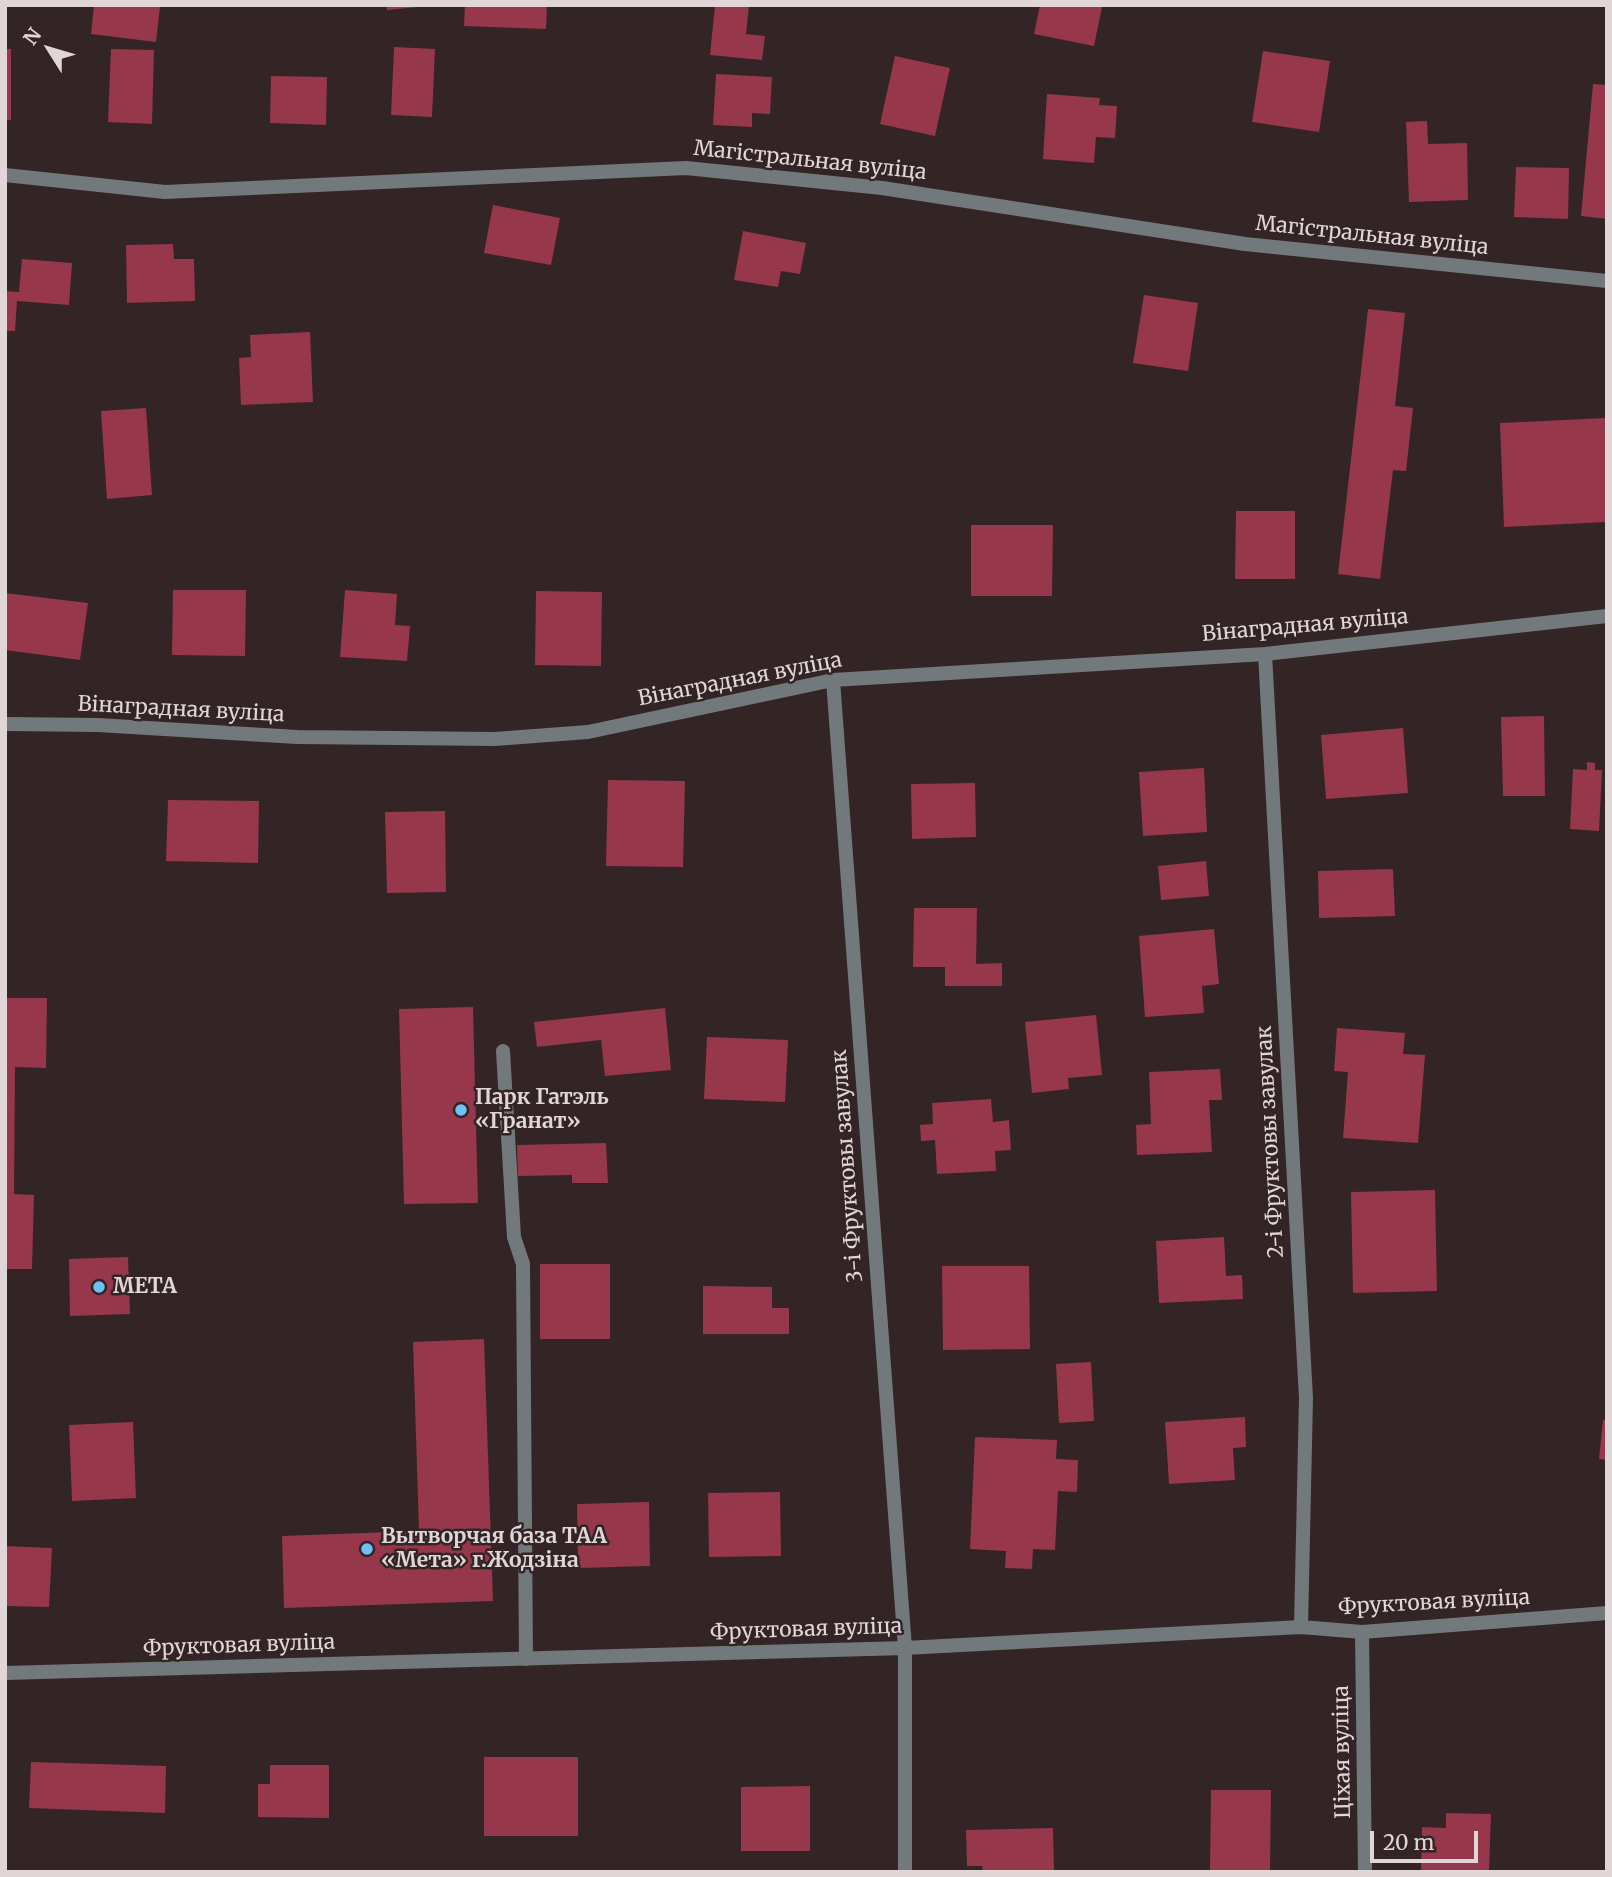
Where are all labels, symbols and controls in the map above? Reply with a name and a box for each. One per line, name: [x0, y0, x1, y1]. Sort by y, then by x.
north arrow: [14, 14, 84, 84]
text: N: [18, 23, 46, 50]
street label: Магістральная вуліца: [692, 136, 928, 186]
street label: Магістральная вуліца: [1254, 211, 1490, 261]
street label: Вінаградная вуліца: [1201, 604, 1409, 648]
street label: Вінаградная вуліца: [636, 648, 844, 712]
street label: Вінаградная вуліца: [77, 692, 285, 728]
street label: 2-і Фруктовы завулак: [1252, 1025, 1290, 1259]
street label: 3-і Фруктовы завулак: [827, 1049, 869, 1283]
place label: Парк Гатэль «Гранат»: [475, 1085, 609, 1135]
marker: Парк Гатэль «Гранат»: [453, 1102, 469, 1118]
place label: МЕТА: [113, 1274, 177, 1300]
marker: МЕТА: [91, 1279, 107, 1295]
place label: Вытворчая база ТАА «Мета» г.Жодзіна: [381, 1524, 607, 1574]
marker: Вытворчая база ТАА «Мета» г.Жодзіна: [359, 1541, 375, 1557]
street label: Фруктовая вуліца: [1337, 1585, 1531, 1621]
street label: Фруктовая вуліца: [710, 1614, 902, 1646]
street label: Фруктовая вуліца: [143, 1630, 335, 1662]
street label: Ціхая вуліца: [1329, 1685, 1357, 1819]
scale bar: [1374, 1818, 1482, 1862]
text: 20 m: [1383, 1829, 1434, 1856]

